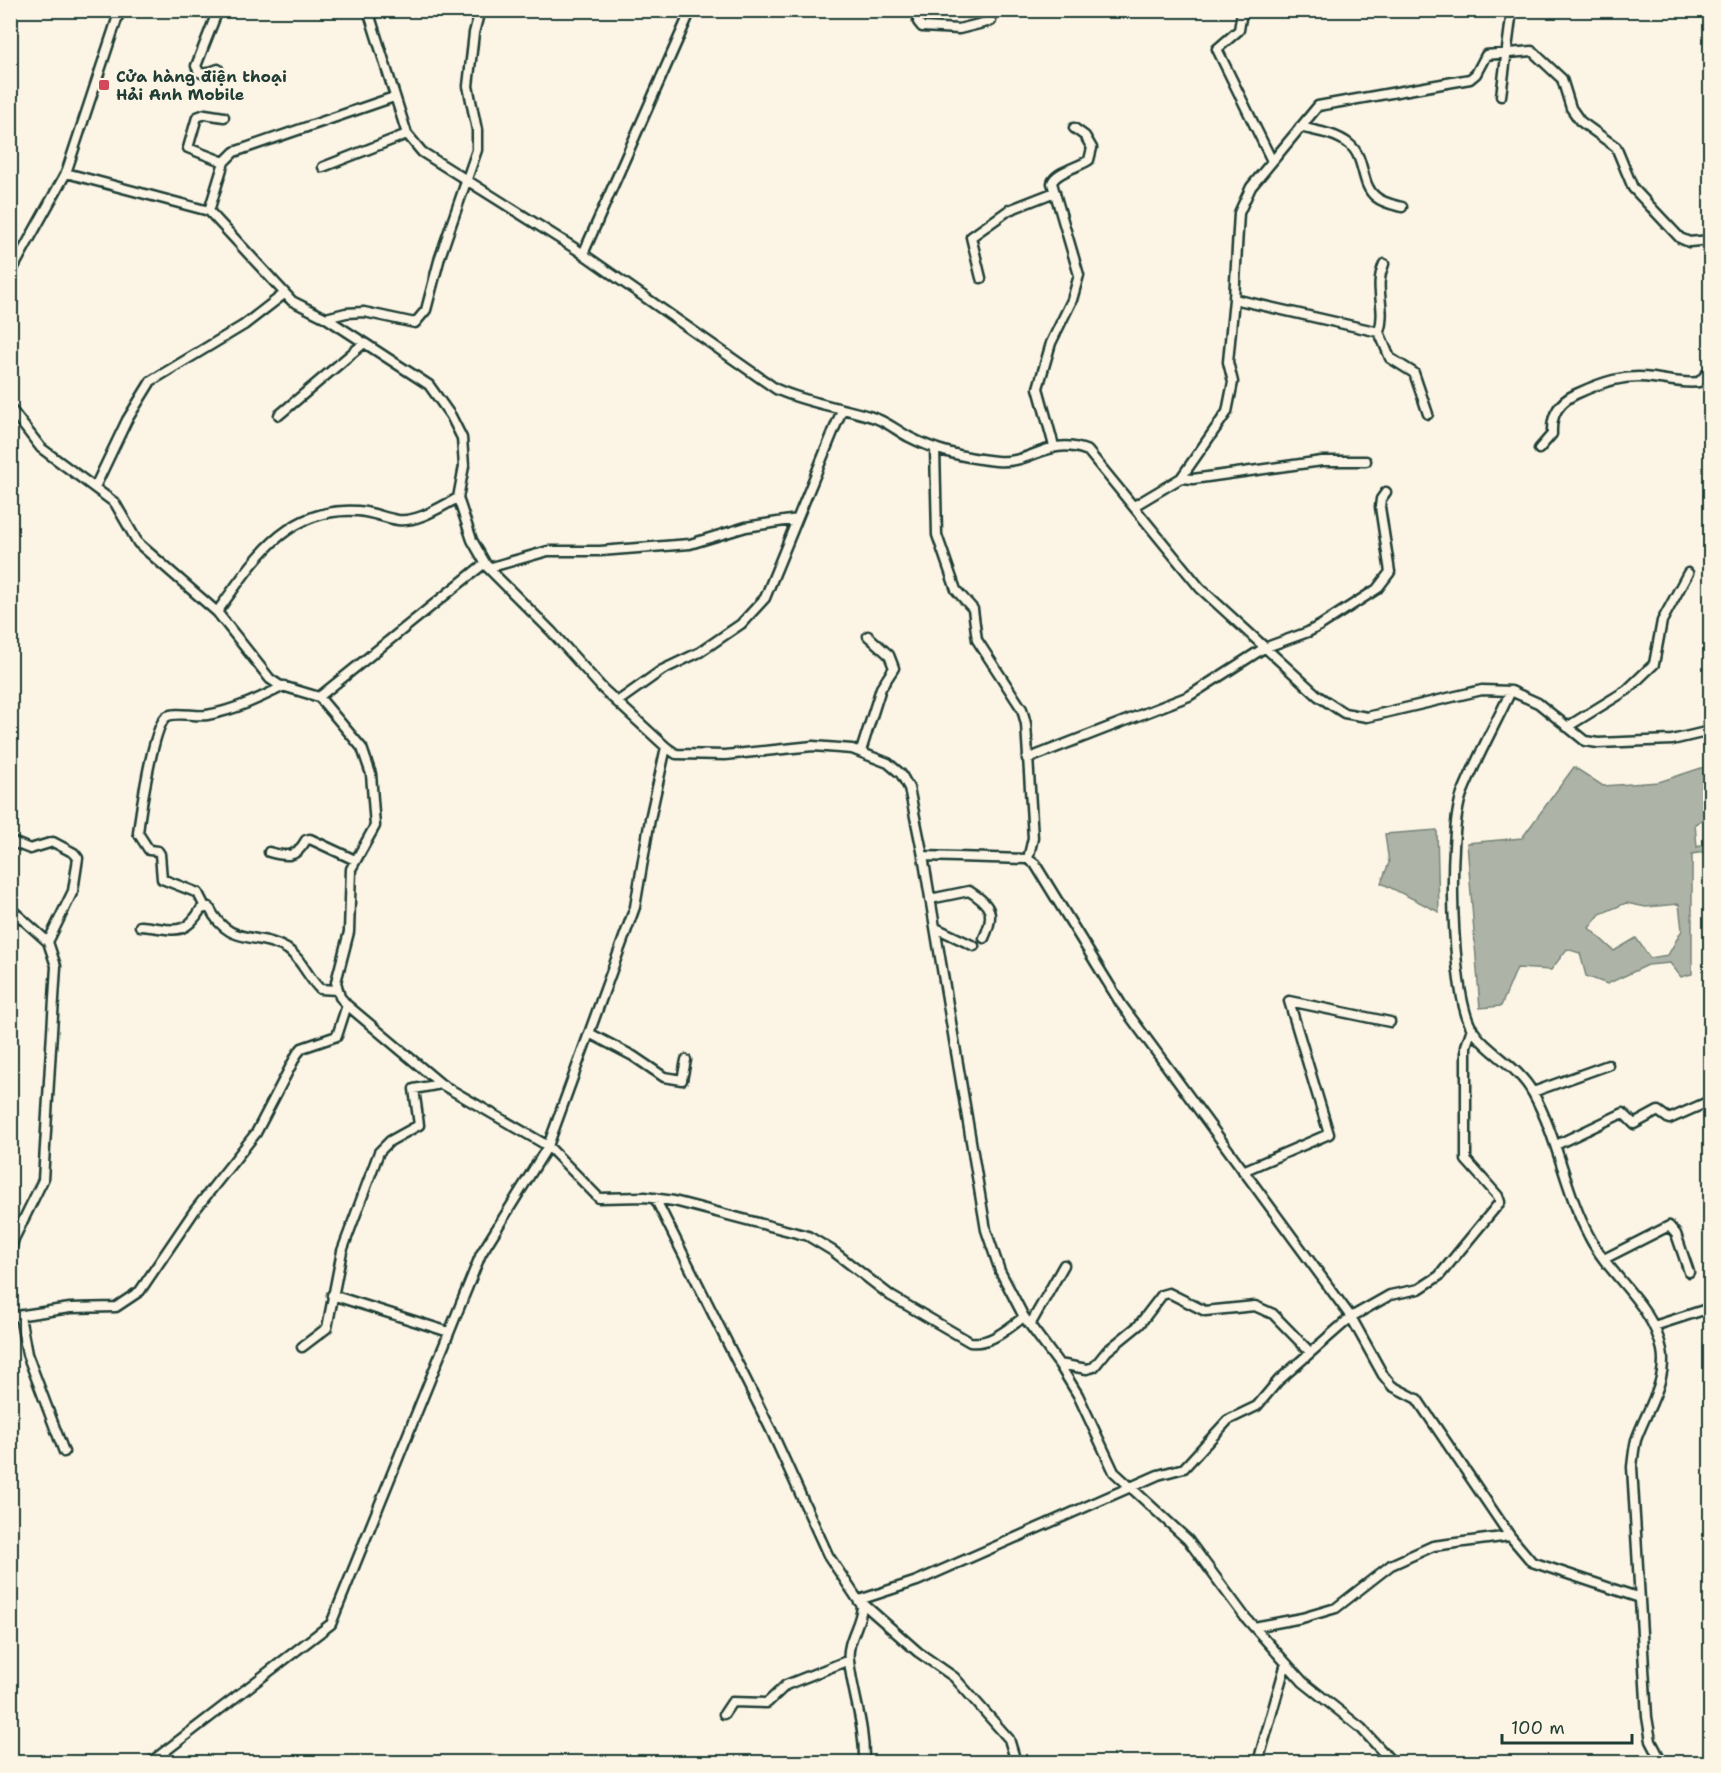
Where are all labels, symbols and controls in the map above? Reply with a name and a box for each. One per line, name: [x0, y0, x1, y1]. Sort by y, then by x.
place label: Cửa hàng điện thoại Hải Anh Mobile: [116, 66, 287, 105]
marker: Cửa hàng điện thoại Hải Anh Mobile: [97, 78, 111, 92]
scale bar: [1502, 1707, 1632, 1745]
text: 100 m: [1511, 1716, 1565, 1740]

